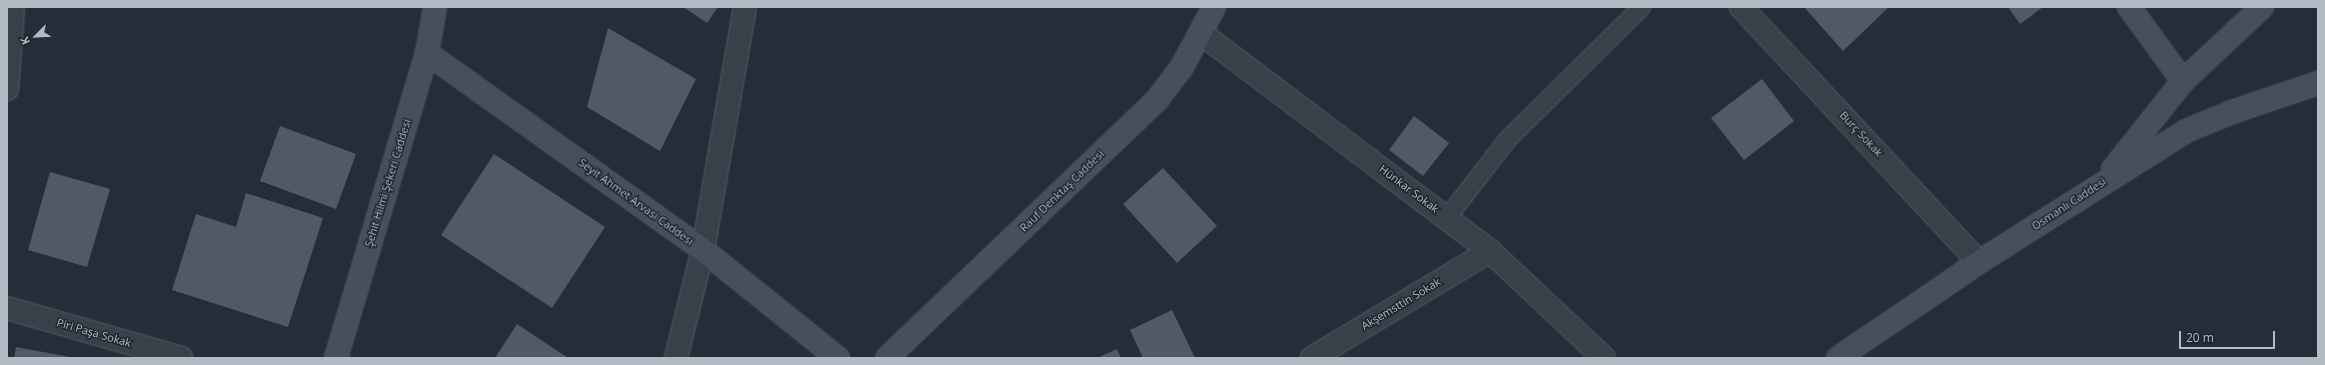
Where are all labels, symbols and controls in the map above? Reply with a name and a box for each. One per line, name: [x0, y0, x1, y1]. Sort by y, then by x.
north arrow: [16, 16, 56, 56]
text: K: [16, 35, 33, 47]
street label: Burç Sokak: [1837, 109, 1885, 159]
street label: Şehit Hilmi Şekeri Caddesi: [362, 117, 414, 249]
street label: Rauf Denktaş Caddesi: [1017, 147, 1107, 235]
street label: Seyit Ahmet Arvasi Caddesi: [576, 156, 696, 248]
street label: Hünkar Sokak: [1377, 162, 1441, 216]
street label: Osmanlı Caddesi: [2029, 175, 2109, 233]
street label: Akşemsttin Sokak: [1359, 275, 1443, 333]
street label: Piri Paşa Sokak: [55, 316, 133, 350]
scale bar: [2181, 323, 2277, 349]
text: 20 m: [2186, 329, 2214, 346]

